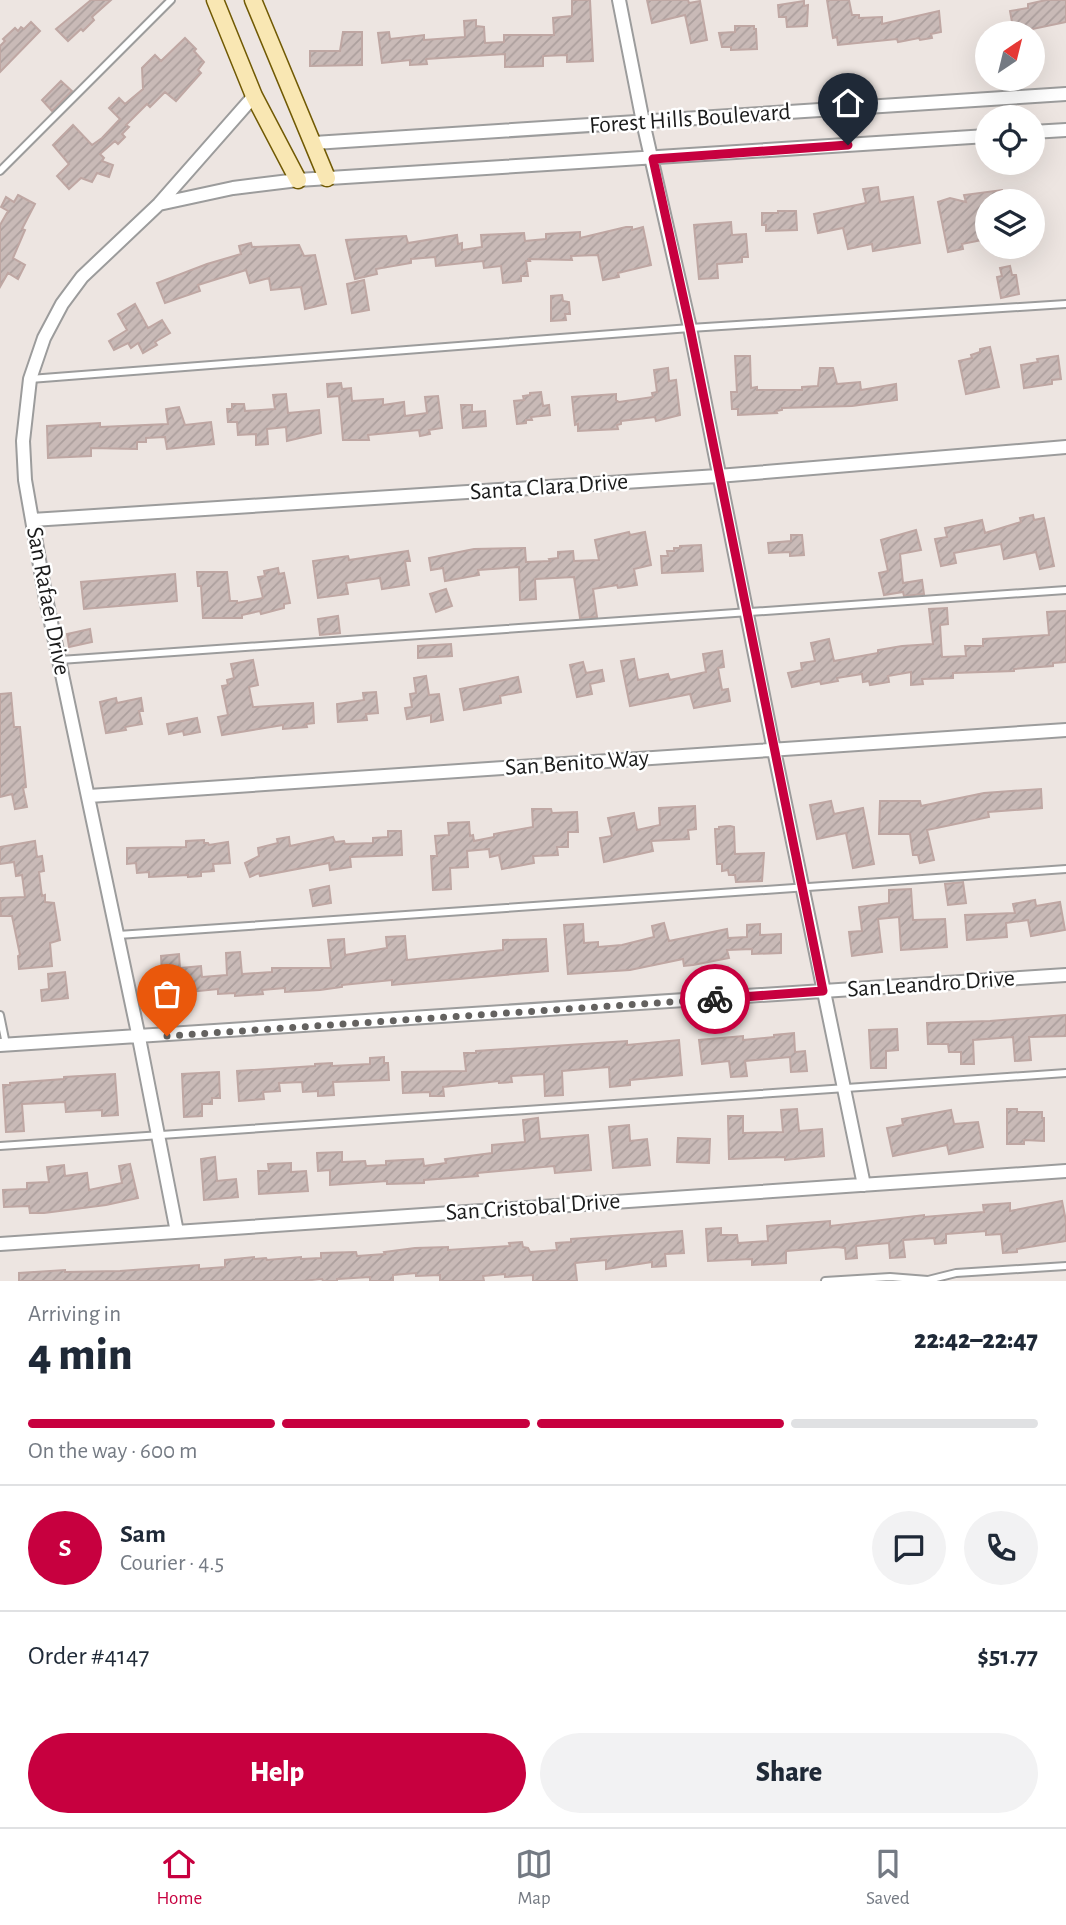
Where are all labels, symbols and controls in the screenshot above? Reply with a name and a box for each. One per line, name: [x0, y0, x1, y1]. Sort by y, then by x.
north arrow: [975, 21, 1045, 91]
map controls: [975, 21, 1045, 259]
pin: [818, 73, 878, 145]
icon: home: [829, 84, 867, 122]
street label: Forest Hills Boulevard: [589, 100, 791, 138]
button: locate: [975, 105, 1045, 175]
button: layers: [975, 189, 1045, 259]
street label: Santa Clara Drive: [469, 469, 629, 505]
street label: San Rafael Drive: [22, 525, 74, 677]
street label: San Benito Way: [504, 746, 650, 780]
pin: [137, 964, 197, 1036]
courier: [680, 964, 750, 1034]
street label: San Leandro Drive: [846, 966, 1016, 1002]
icon: bag: [148, 975, 186, 1013]
icon: bike: [696, 980, 734, 1018]
street label: San Cristobal Drive: [445, 1189, 621, 1225]
text: Arriving in: [28, 1303, 121, 1326]
text: 22:42–22:47: [914, 1327, 1038, 1353]
text: 4 min: [28, 1332, 133, 1378]
text: On the way · 600 m: [28, 1440, 197, 1463]
button: chat: [872, 1511, 946, 1585]
button: phone: [964, 1511, 1038, 1585]
text: Sam: [120, 1521, 166, 1547]
text: S: [59, 1535, 71, 1561]
text: Courier · 4.5: [120, 1552, 224, 1575]
text: Order #4147: [28, 1643, 149, 1669]
text: $51.77: [977, 1643, 1038, 1669]
button: Help: [28, 1733, 526, 1813]
button: Share: [540, 1733, 1038, 1813]
tab: Home: [156, 1845, 202, 1910]
tab: Map: [515, 1845, 553, 1910]
tab: Saved: [866, 1845, 910, 1910]

